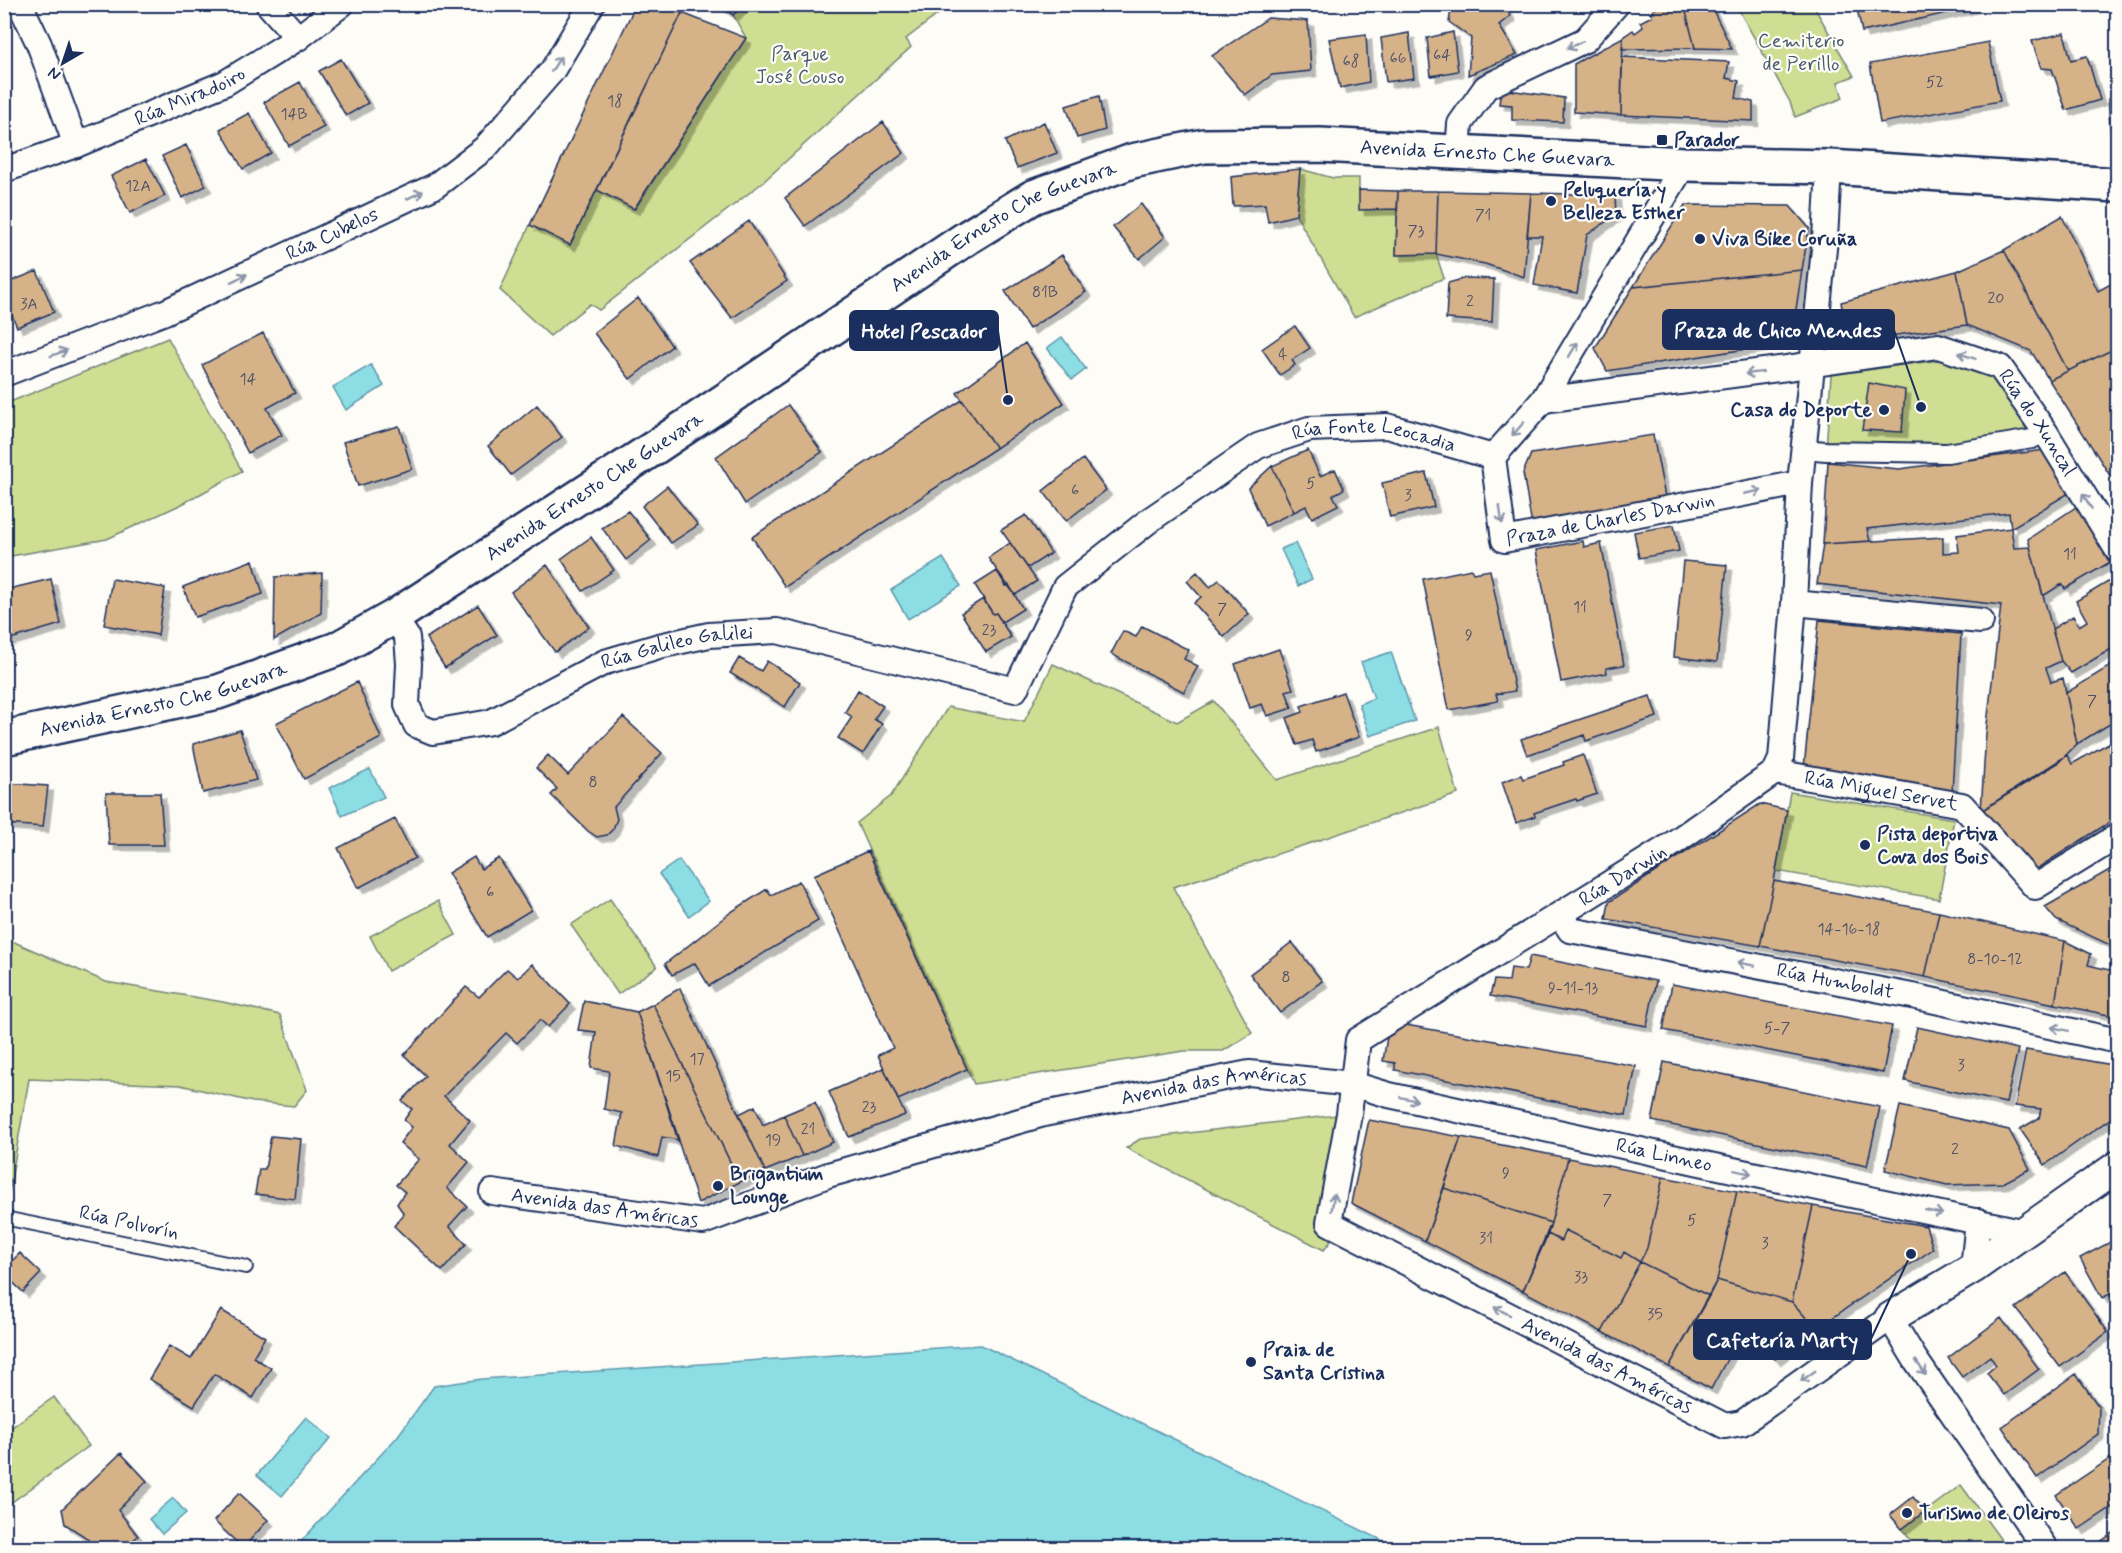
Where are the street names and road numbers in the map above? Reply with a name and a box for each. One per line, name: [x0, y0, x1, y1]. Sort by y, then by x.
street label: Rúa Miradoiro: [130, 60, 250, 133]
street label: Avenida Ernesto Che Guevara: [1359, 134, 1616, 174]
street label: Avenida Ernesto Che Guevara: [885, 154, 1121, 299]
street label: Rúa Cubelos: [281, 201, 383, 267]
street label: Rúa do Xuncal: [1992, 364, 2083, 481]
street label: Avenida Ernesto Che Guevara: [480, 405, 709, 567]
street label: Rúa Fonte Leocadia: [1288, 412, 1459, 459]
street label: Praza de Charles Darwin: [1504, 486, 1717, 553]
street label: Rúa Galileo Galilei: [598, 619, 754, 676]
street label: Avenida Ernesto Che Guevara: [37, 654, 292, 744]
street label: Rúa Miguel Servet: [1802, 764, 1960, 818]
street label: Rúa Darwin: [1574, 838, 1672, 914]
street label: Rúa Humboldt: [1774, 957, 1896, 1006]
street label: Avenida das Américas: [1118, 1058, 1308, 1112]
street label: Rúa Linneo: [1614, 1132, 1715, 1179]
street label: Avenida das Américas: [510, 1181, 700, 1235]
street label: Rúa Polvorín: [77, 1199, 181, 1247]
street label: Avenida das Américas: [1517, 1310, 1697, 1421]

